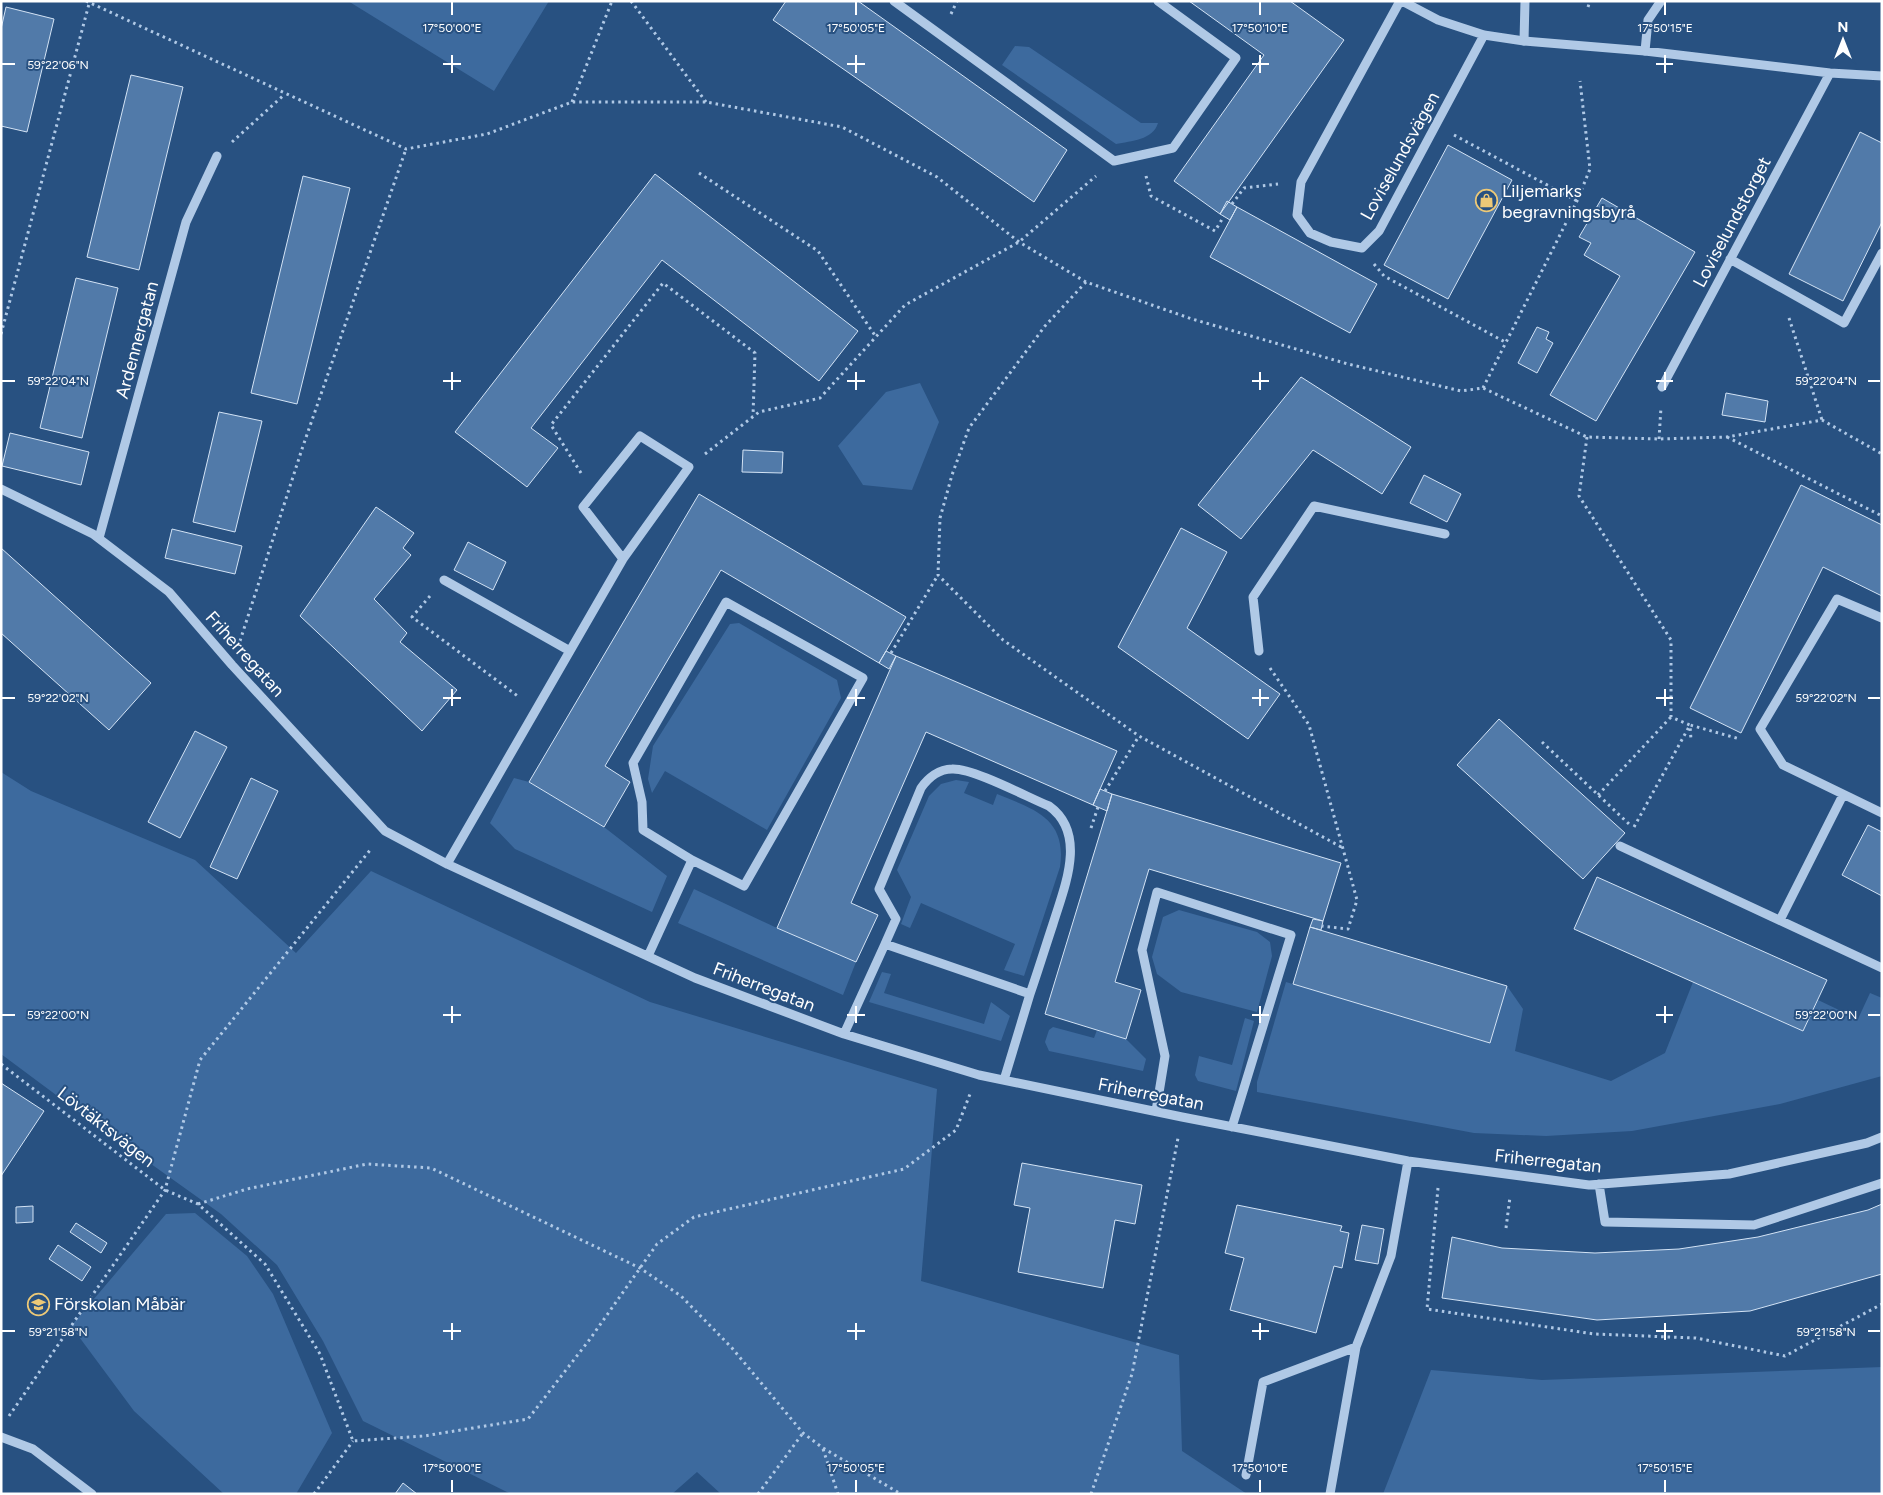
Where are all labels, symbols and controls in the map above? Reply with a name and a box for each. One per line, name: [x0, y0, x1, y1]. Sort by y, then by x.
north arrow: [1818, 15, 1868, 65]
text: N: [1838, 19, 1848, 36]
text: 17°50'00"E: [422, 21, 482, 35]
text: 17°50'05"E: [827, 21, 885, 35]
text: 17°50'10"E: [1232, 21, 1288, 35]
text: 17°50'15"E: [1637, 21, 1693, 35]
text: 59°22'06"N: [27, 58, 89, 72]
street label: Loviselundsvägen: [1356, 88, 1444, 224]
street label: Loviselundstorget: [1688, 153, 1776, 291]
place label: Liljemarks begravningsbyrå: [1502, 180, 1636, 223]
shop icon: Liljemarks begravningsbyrå: [1474, 189, 1498, 213]
street label: Ardennergatan: [111, 279, 163, 401]
text: 59°22'04"N: [27, 374, 89, 388]
text: 59°22'04"N: [1795, 374, 1857, 388]
street label: Friherregatan: [201, 607, 289, 701]
text: 59°22'02"N: [27, 691, 89, 705]
text: 59°22'02"N: [1795, 691, 1857, 705]
street label: Friherregatan: [710, 957, 818, 1017]
text: 59°22'00"N: [27, 1008, 89, 1022]
text: 59°22'00"N: [1795, 1008, 1857, 1022]
street label: Friherregatan: [1096, 1073, 1206, 1115]
street label: Lövtäktsvägen: [53, 1082, 159, 1172]
street label: Friherregatan: [1493, 1144, 1603, 1178]
school or university icon: Förskolan Måbär: [26, 1292, 50, 1316]
place label: Förskolan Måbär: [54, 1293, 185, 1315]
text: 59°21'58"N: [28, 1325, 88, 1339]
text: 59°21'58"N: [1796, 1325, 1856, 1339]
text: 17°50'00"E: [422, 1461, 482, 1475]
text: 17°50'05"E: [827, 1461, 885, 1475]
text: 17°50'10"E: [1232, 1461, 1288, 1475]
text: 17°50'15"E: [1637, 1461, 1693, 1475]

